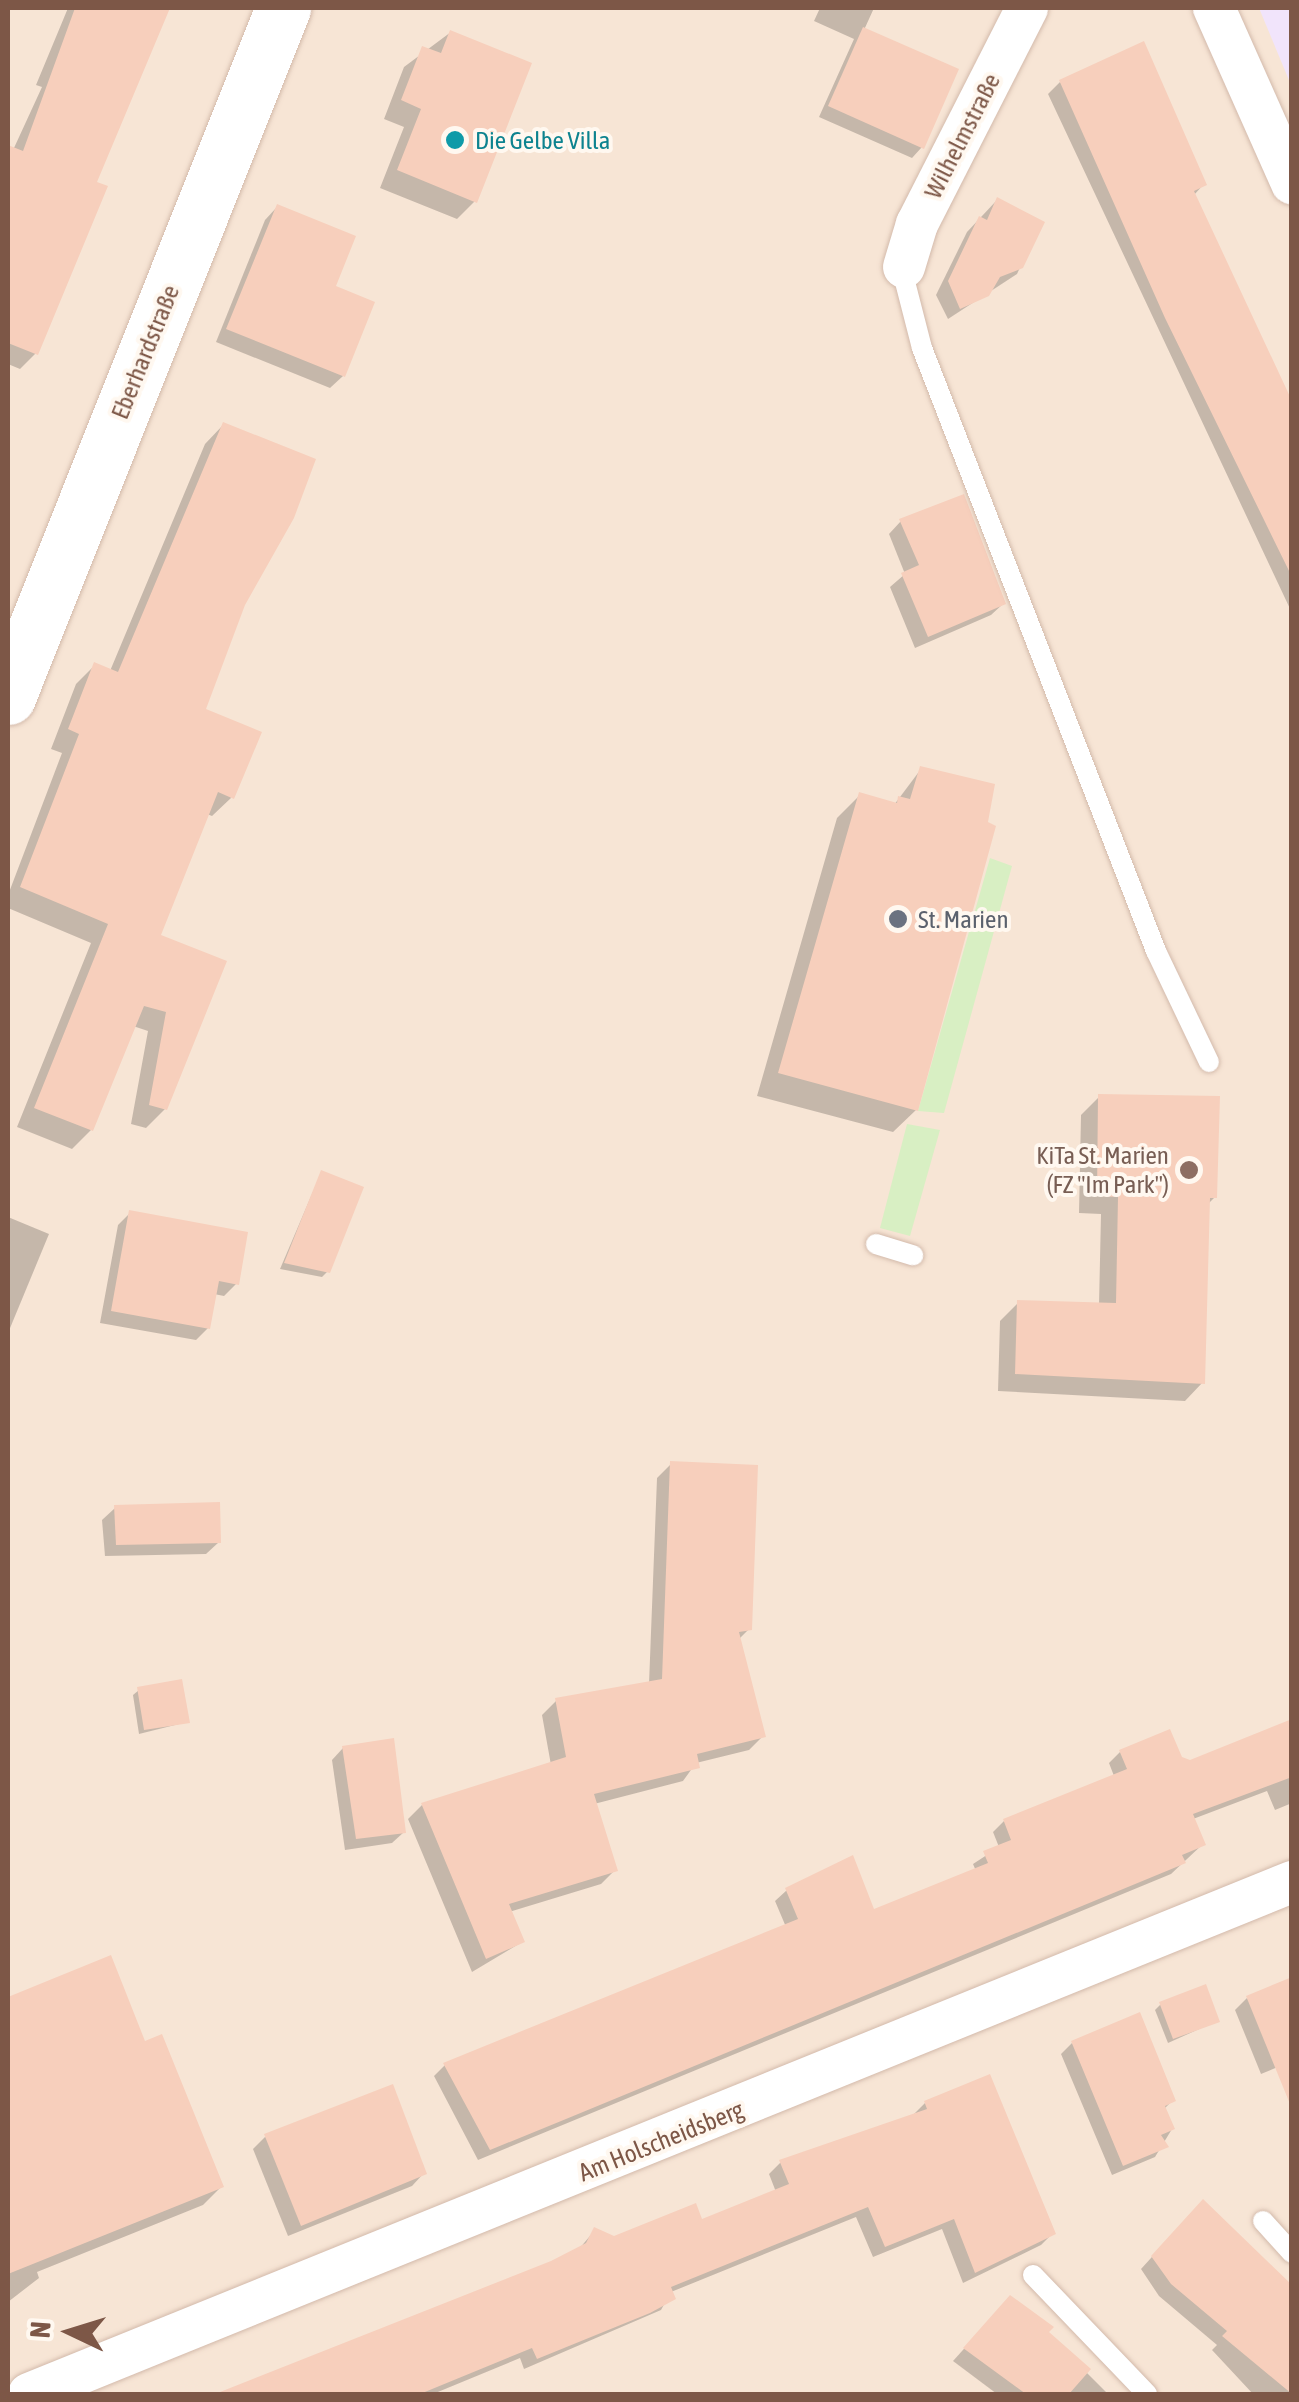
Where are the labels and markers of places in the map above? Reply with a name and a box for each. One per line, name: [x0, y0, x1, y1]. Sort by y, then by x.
place label: Die Gelbe Villa: [475, 125, 610, 155]
marker: Die Gelbe Villa: [444, 129, 466, 151]
place label: St. Marien: [918, 904, 1009, 934]
marker: St. Marien: [887, 908, 909, 930]
place label: KiTa St. Marien (FZ "Im Park"): [1036, 1141, 1169, 1200]
marker: KiTa St. Marien (FZ "Im Park"): [1178, 1159, 1200, 1181]

